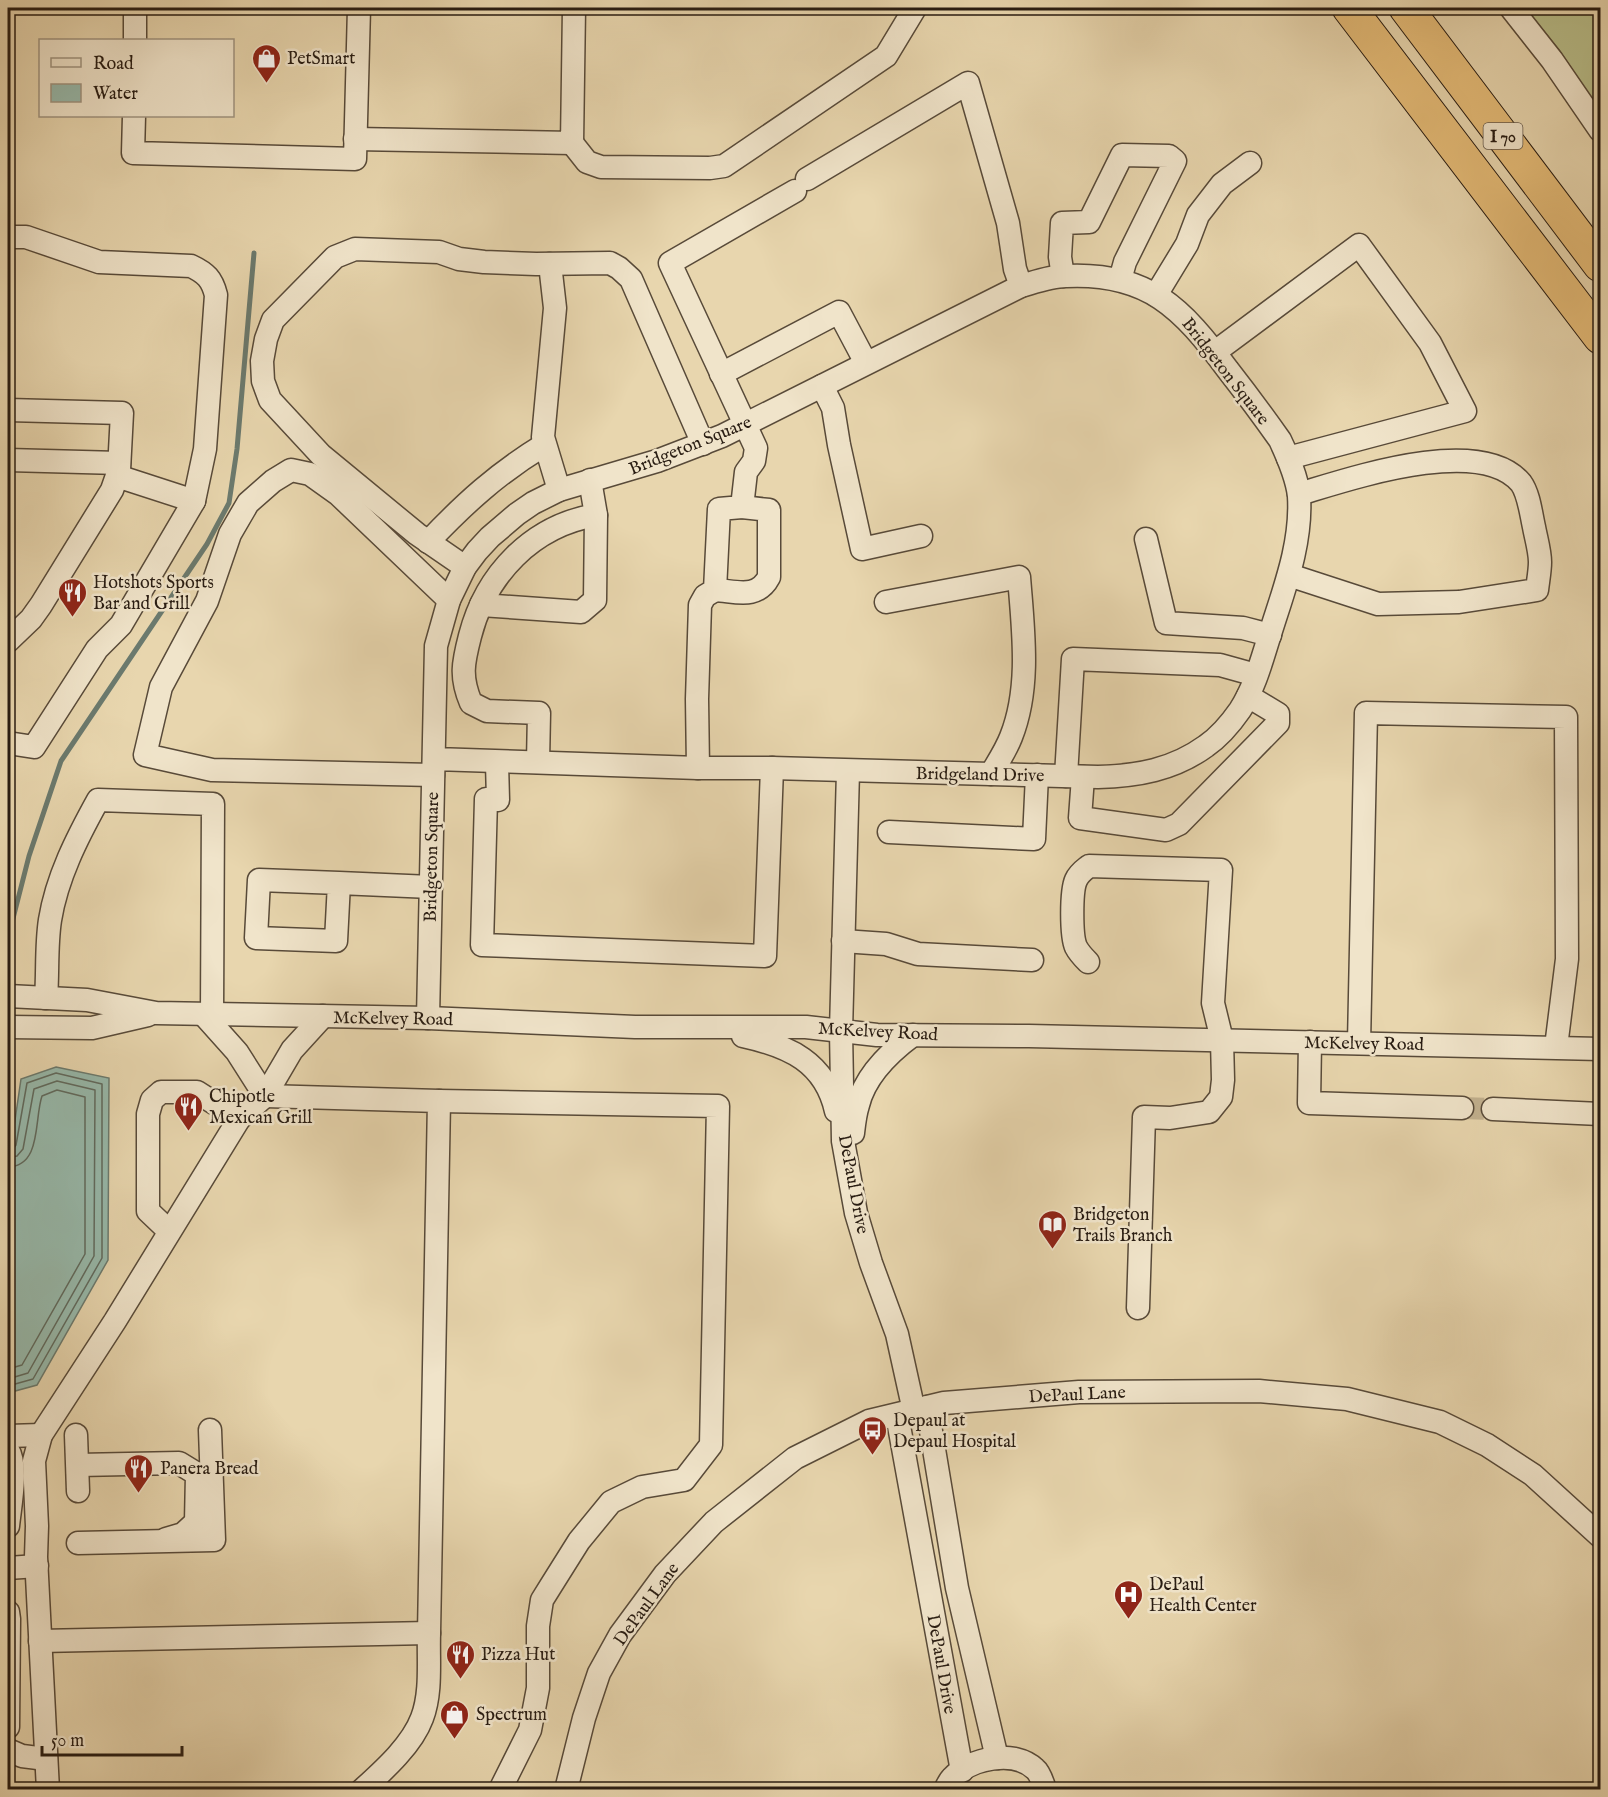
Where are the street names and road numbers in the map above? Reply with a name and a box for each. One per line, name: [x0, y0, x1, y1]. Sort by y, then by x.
road number: I 70: [1484, 123, 1522, 149]
street label: Bridgeton Square: [1176, 314, 1274, 430]
street label: Bridgeton Square: [626, 411, 755, 481]
street label: Bridgeland Drive: [915, 763, 1044, 788]
street label: Bridgeton Square: [420, 792, 445, 922]
street label: McKelvey Road: [333, 1007, 454, 1032]
street label: McKelvey Road: [817, 1018, 939, 1047]
street label: McKelvey Road: [1304, 1032, 1425, 1057]
street label: DePaul Drive: [832, 1133, 873, 1236]
street label: DePaul Lane: [1028, 1381, 1126, 1410]
street label: DePaul Lane: [609, 1559, 685, 1651]
street label: DePaul Drive: [920, 1613, 961, 1716]

